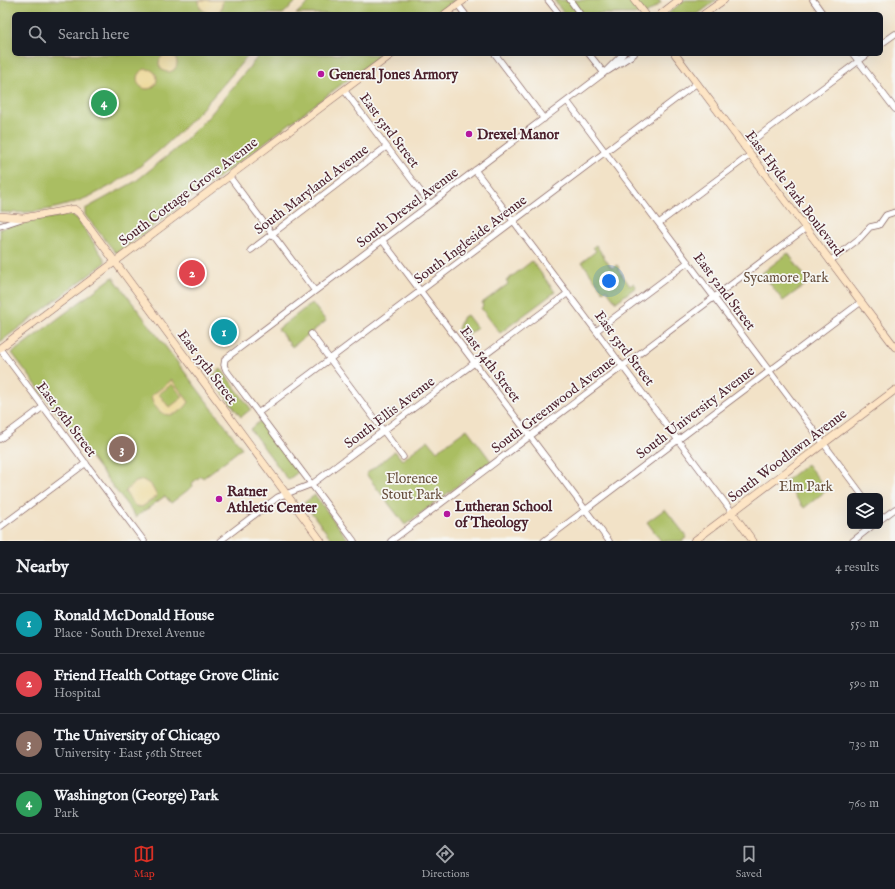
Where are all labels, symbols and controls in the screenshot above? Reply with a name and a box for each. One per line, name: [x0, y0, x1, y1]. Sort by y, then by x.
search box: [12, 12, 883, 56]
icon: search: [26, 23, 48, 45]
text: Search here: [58, 25, 129, 44]
place label: General Jones Armory: [329, 66, 459, 84]
marker: General Jones Armory: [316, 69, 326, 79]
pin: 4: [91, 88, 117, 118]
street label: East 53rd Street: [355, 90, 423, 172]
place label: Drexel Manor: [477, 126, 560, 144]
street label: East Hyde Park Boulevard: [741, 127, 848, 260]
marker: Drexel Manor: [464, 129, 474, 139]
street label: South Cottage Grove Avenue: [115, 133, 262, 250]
street label: South Maryland Avenue: [251, 140, 373, 239]
street label: South Drexel Avenue: [353, 163, 463, 252]
street label: South Ingleside Avenue: [411, 191, 531, 288]
street label: East 52nd Street: [689, 249, 759, 334]
pin: 2: [179, 258, 205, 288]
park label: Sycamore Park: [743, 269, 829, 287]
your location: [599, 271, 619, 291]
street label: East 53rd Street: [590, 308, 658, 390]
pin: 1: [211, 317, 237, 347]
street label: East 54th Street: [456, 323, 525, 406]
street label: East 55th Street: [173, 327, 241, 409]
street label: South Greenwood Avenue: [488, 352, 620, 457]
street label: South University Avenue: [633, 362, 759, 463]
street label: South Ellis Avenue: [341, 372, 439, 453]
street label: East 56th Street: [32, 378, 100, 461]
street label: South Woodlawn Avenue: [724, 405, 851, 506]
pin: 3: [109, 434, 135, 464]
park label: Florence Stout Park: [381, 470, 443, 504]
park label: Elm Park: [779, 478, 834, 496]
place label: Ratner Athletic Center: [226, 483, 318, 517]
map controls: [847, 493, 883, 529]
button: layers: [847, 493, 883, 529]
marker: Ratner Athletic Center: [214, 494, 224, 504]
place label: Lutheran School of Theology: [455, 498, 553, 532]
marker: Lutheran School of Theology: [442, 509, 452, 519]
text: Nearby: [16, 557, 69, 578]
text: 4 results: [835, 559, 879, 576]
text: Ronald McDonald House: [54, 606, 214, 625]
text: 1: [27, 615, 31, 632]
text: 550 m: [850, 615, 879, 632]
text: Place · South Drexel Avenue: [54, 625, 205, 642]
text: Friend Health Cottage Grove Clinic: [54, 666, 279, 685]
text: 2: [26, 675, 32, 692]
text: 590 m: [849, 675, 879, 692]
text: Hospital: [54, 685, 101, 702]
text: The University of Chicago: [54, 726, 220, 745]
text: 3: [27, 735, 31, 752]
text: 730 m: [849, 735, 879, 752]
text: University · East 56th Street: [54, 745, 202, 762]
text: Washington (George) Park: [54, 786, 219, 805]
text: 4: [26, 795, 32, 812]
text: 760 m: [848, 795, 879, 812]
text: Park: [54, 805, 79, 822]
tab: Map: [133, 843, 155, 881]
tab: Directions: [422, 843, 469, 881]
tab: Saved: [736, 843, 762, 881]

